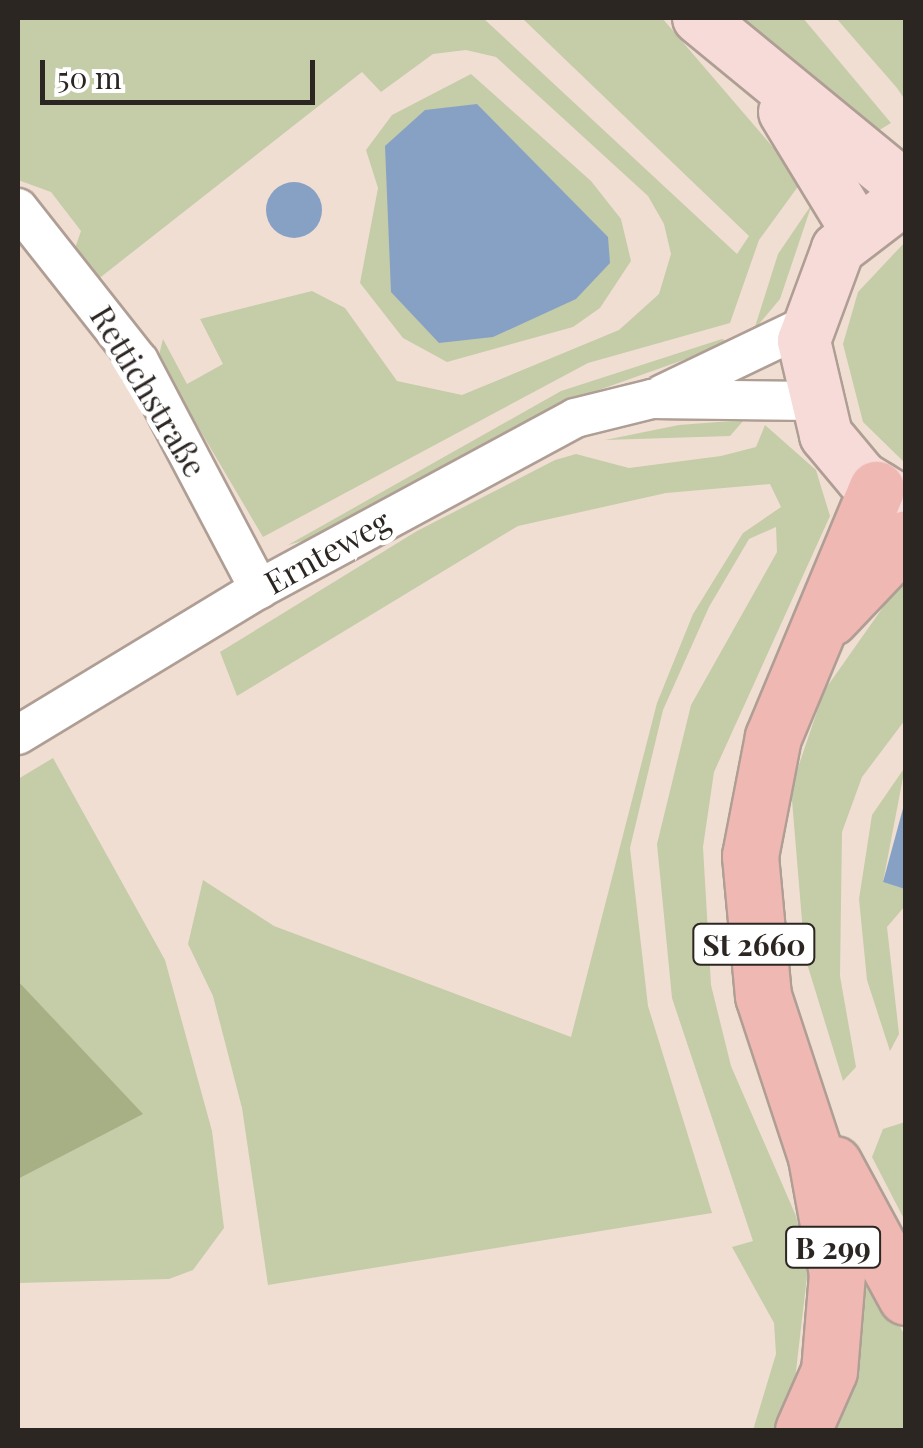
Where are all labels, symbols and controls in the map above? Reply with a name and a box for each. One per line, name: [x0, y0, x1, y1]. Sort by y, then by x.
scale bar: [45, 40, 320, 102]
text: 50 m: [57, 57, 122, 97]
street label: Rettichstraße: [83, 299, 215, 483]
street label: Ernteweg: [257, 501, 397, 601]
road number: St 2660: [692, 919, 816, 969]
road number: B 299: [783, 1222, 883, 1272]

